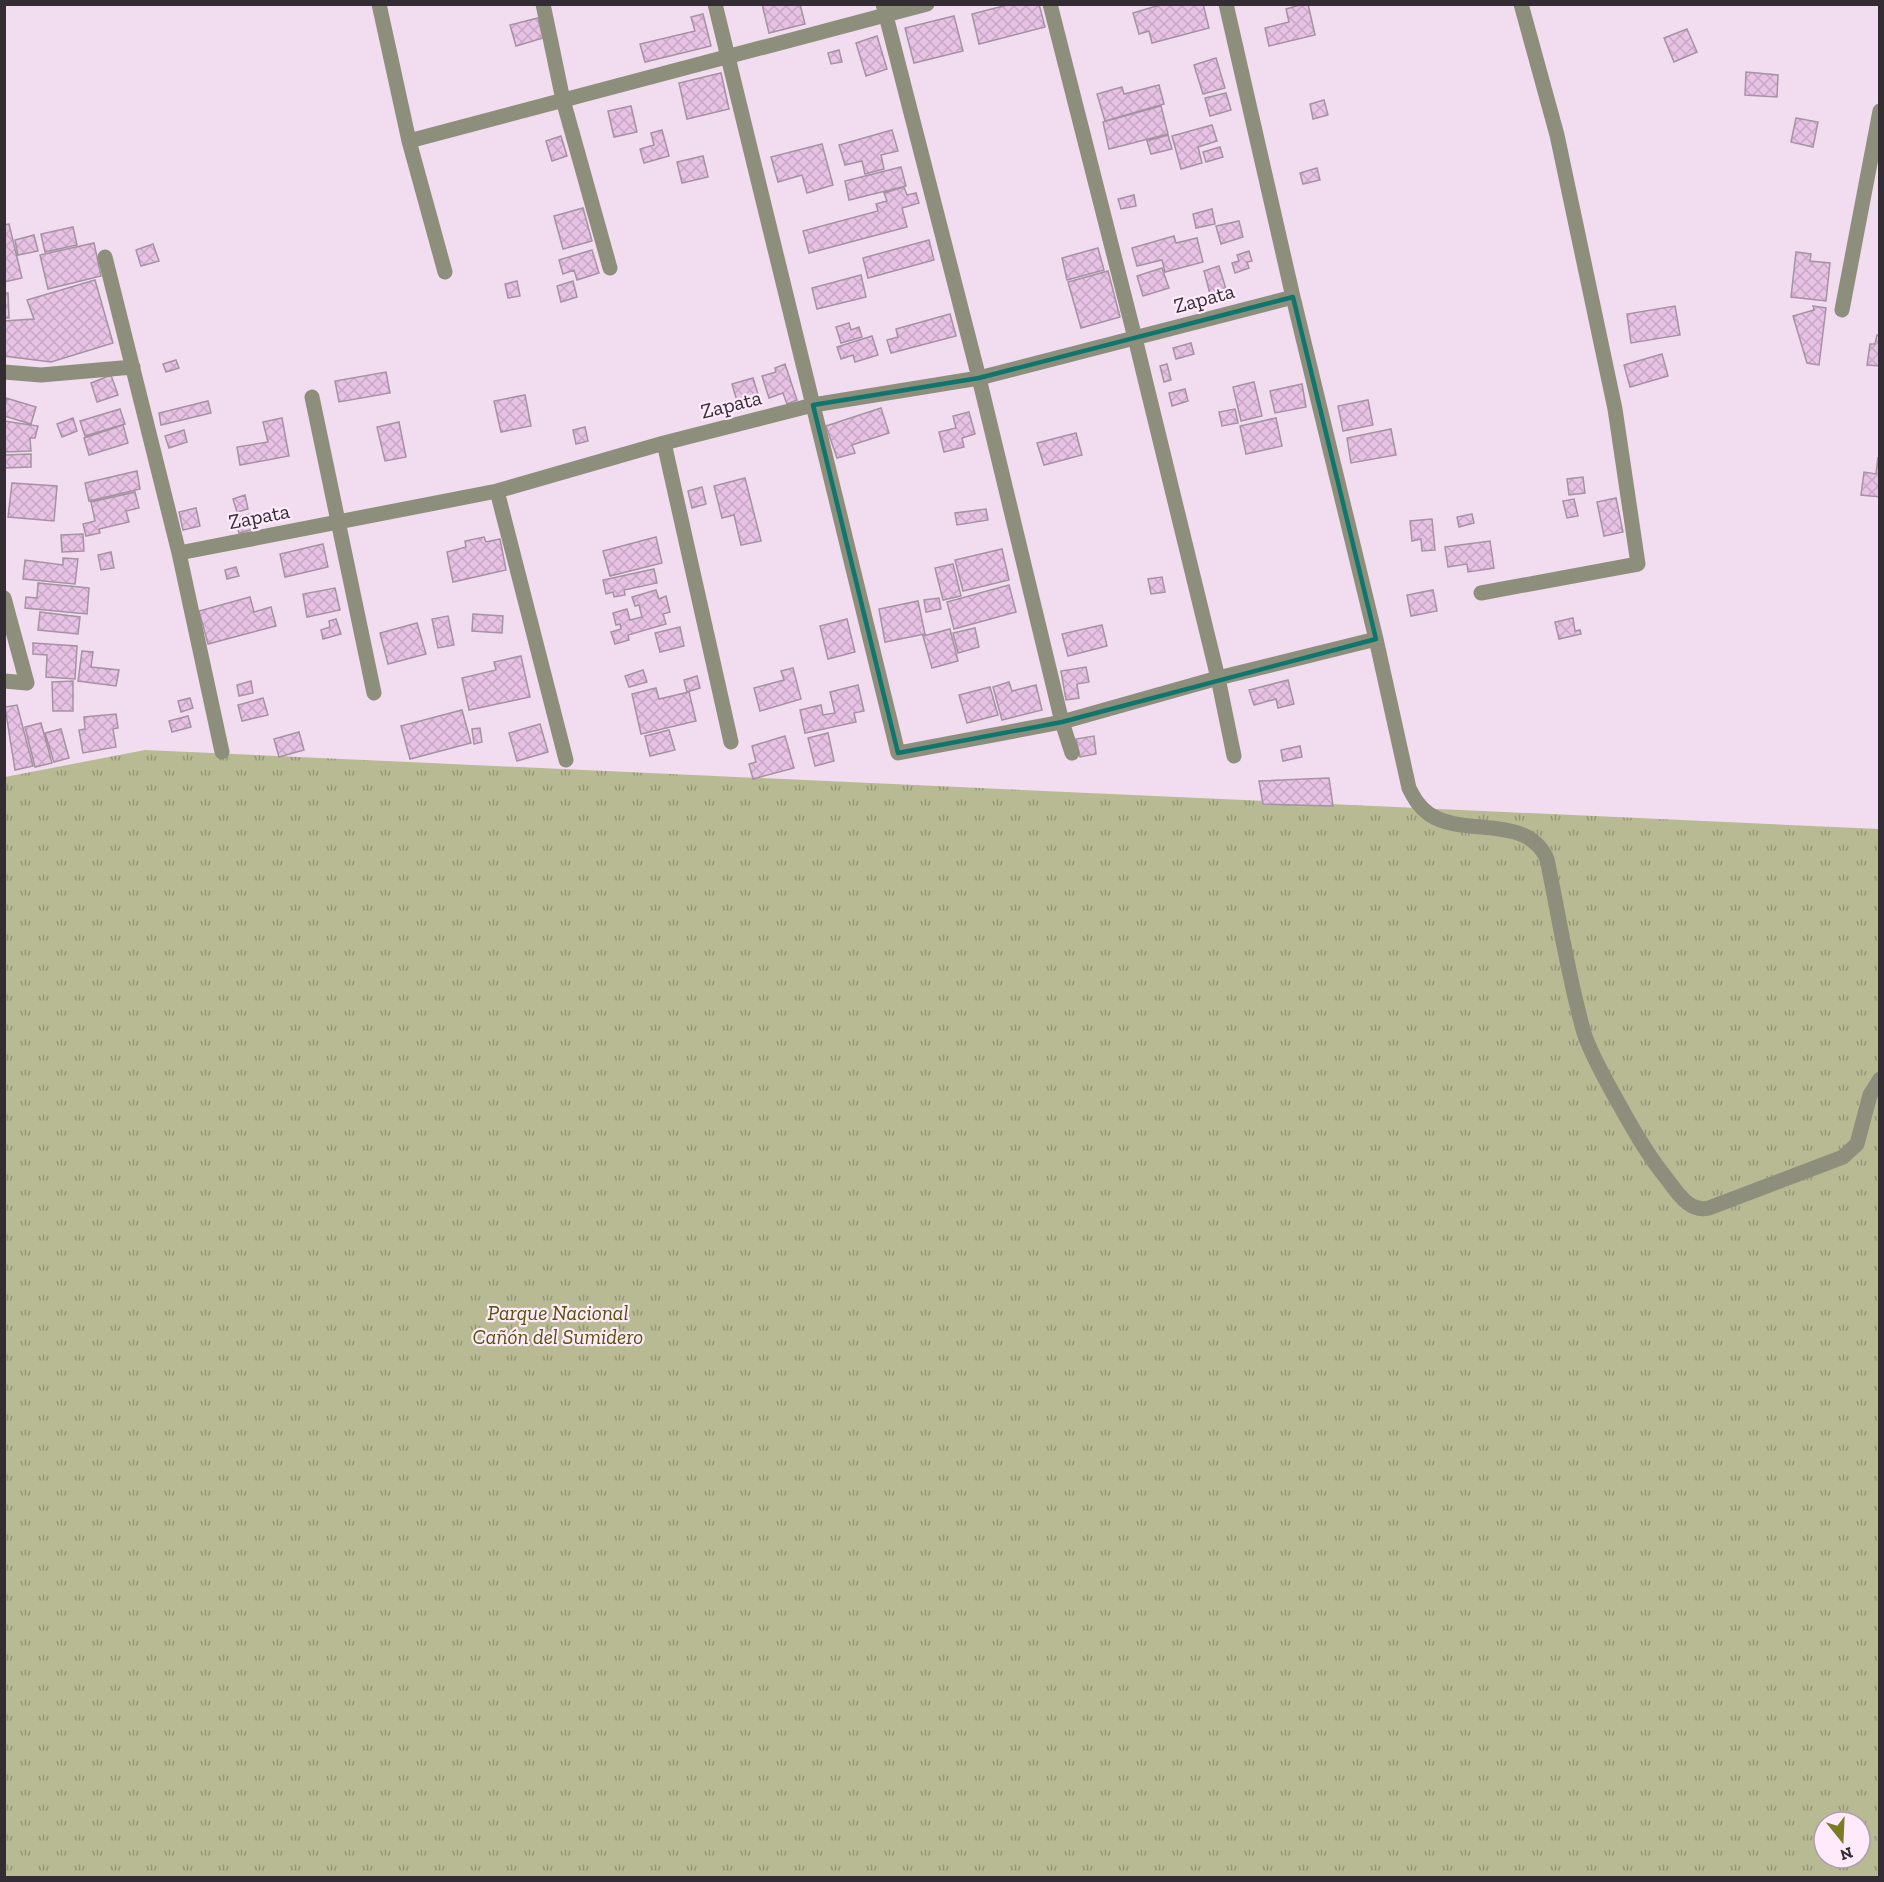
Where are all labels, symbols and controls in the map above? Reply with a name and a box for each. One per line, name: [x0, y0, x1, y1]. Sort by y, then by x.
street label: Zapata: [1171, 278, 1237, 318]
street label: Zapata: [698, 384, 764, 424]
street label: Zapata: [226, 498, 292, 534]
park label: Parque Nacional Cañón del Sumidero: [473, 1300, 643, 1349]
north arrow: [1812, 1810, 1872, 1870]
text: N: [1838, 1843, 1855, 1865]

